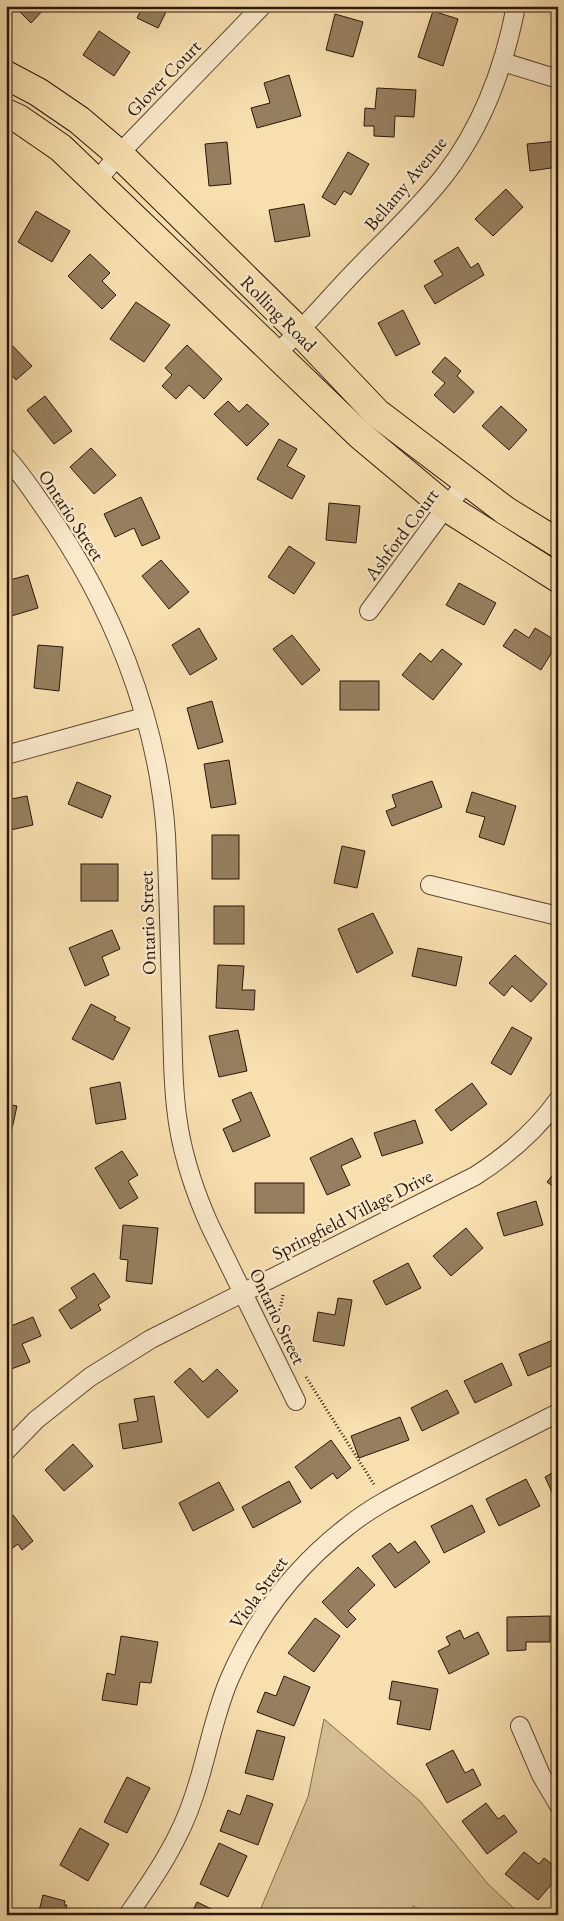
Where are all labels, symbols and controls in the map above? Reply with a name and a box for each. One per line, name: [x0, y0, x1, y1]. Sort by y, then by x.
street label: Glover Court: [120, 34, 206, 122]
street label: Bellamy Avenue: [359, 131, 452, 236]
street label: Rolling Road: [235, 270, 323, 357]
street label: Ontario Street: [33, 465, 110, 566]
street label: Ashford Court: [358, 483, 444, 586]
street label: Ontario Street: [133, 871, 162, 975]
street label: Springfield Village Drive: [268, 1163, 437, 1266]
street label: Ontario Street: [244, 1264, 312, 1368]
street label: Viola Street: [224, 1551, 293, 1634]

